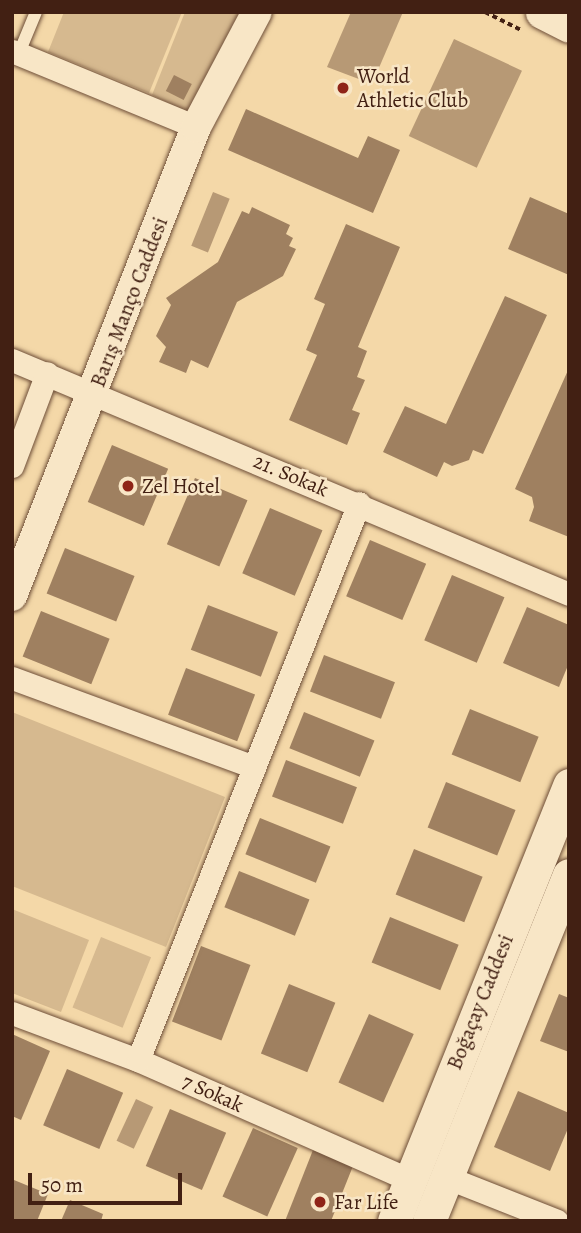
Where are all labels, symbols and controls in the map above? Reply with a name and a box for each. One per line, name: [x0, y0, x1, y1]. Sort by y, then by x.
place label: World Athletic Club: [357, 63, 468, 113]
marker: World Athletic Club: [335, 80, 351, 96]
street label: Barış Manço Caddesi: [85, 213, 173, 391]
street label: 21. Sokak: [250, 448, 332, 502]
place label: Zel Hotel: [142, 473, 220, 499]
marker: Zel Hotel: [120, 478, 136, 494]
street label: Boğaçay Caddesi: [441, 931, 519, 1073]
street label: 7 Sokak: [178, 1068, 248, 1118]
scale bar: [32, 1160, 186, 1204]
text: 50 m: [41, 1171, 83, 1199]
place label: Far Life: [334, 1189, 398, 1215]
marker: Far Life: [312, 1194, 328, 1210]

